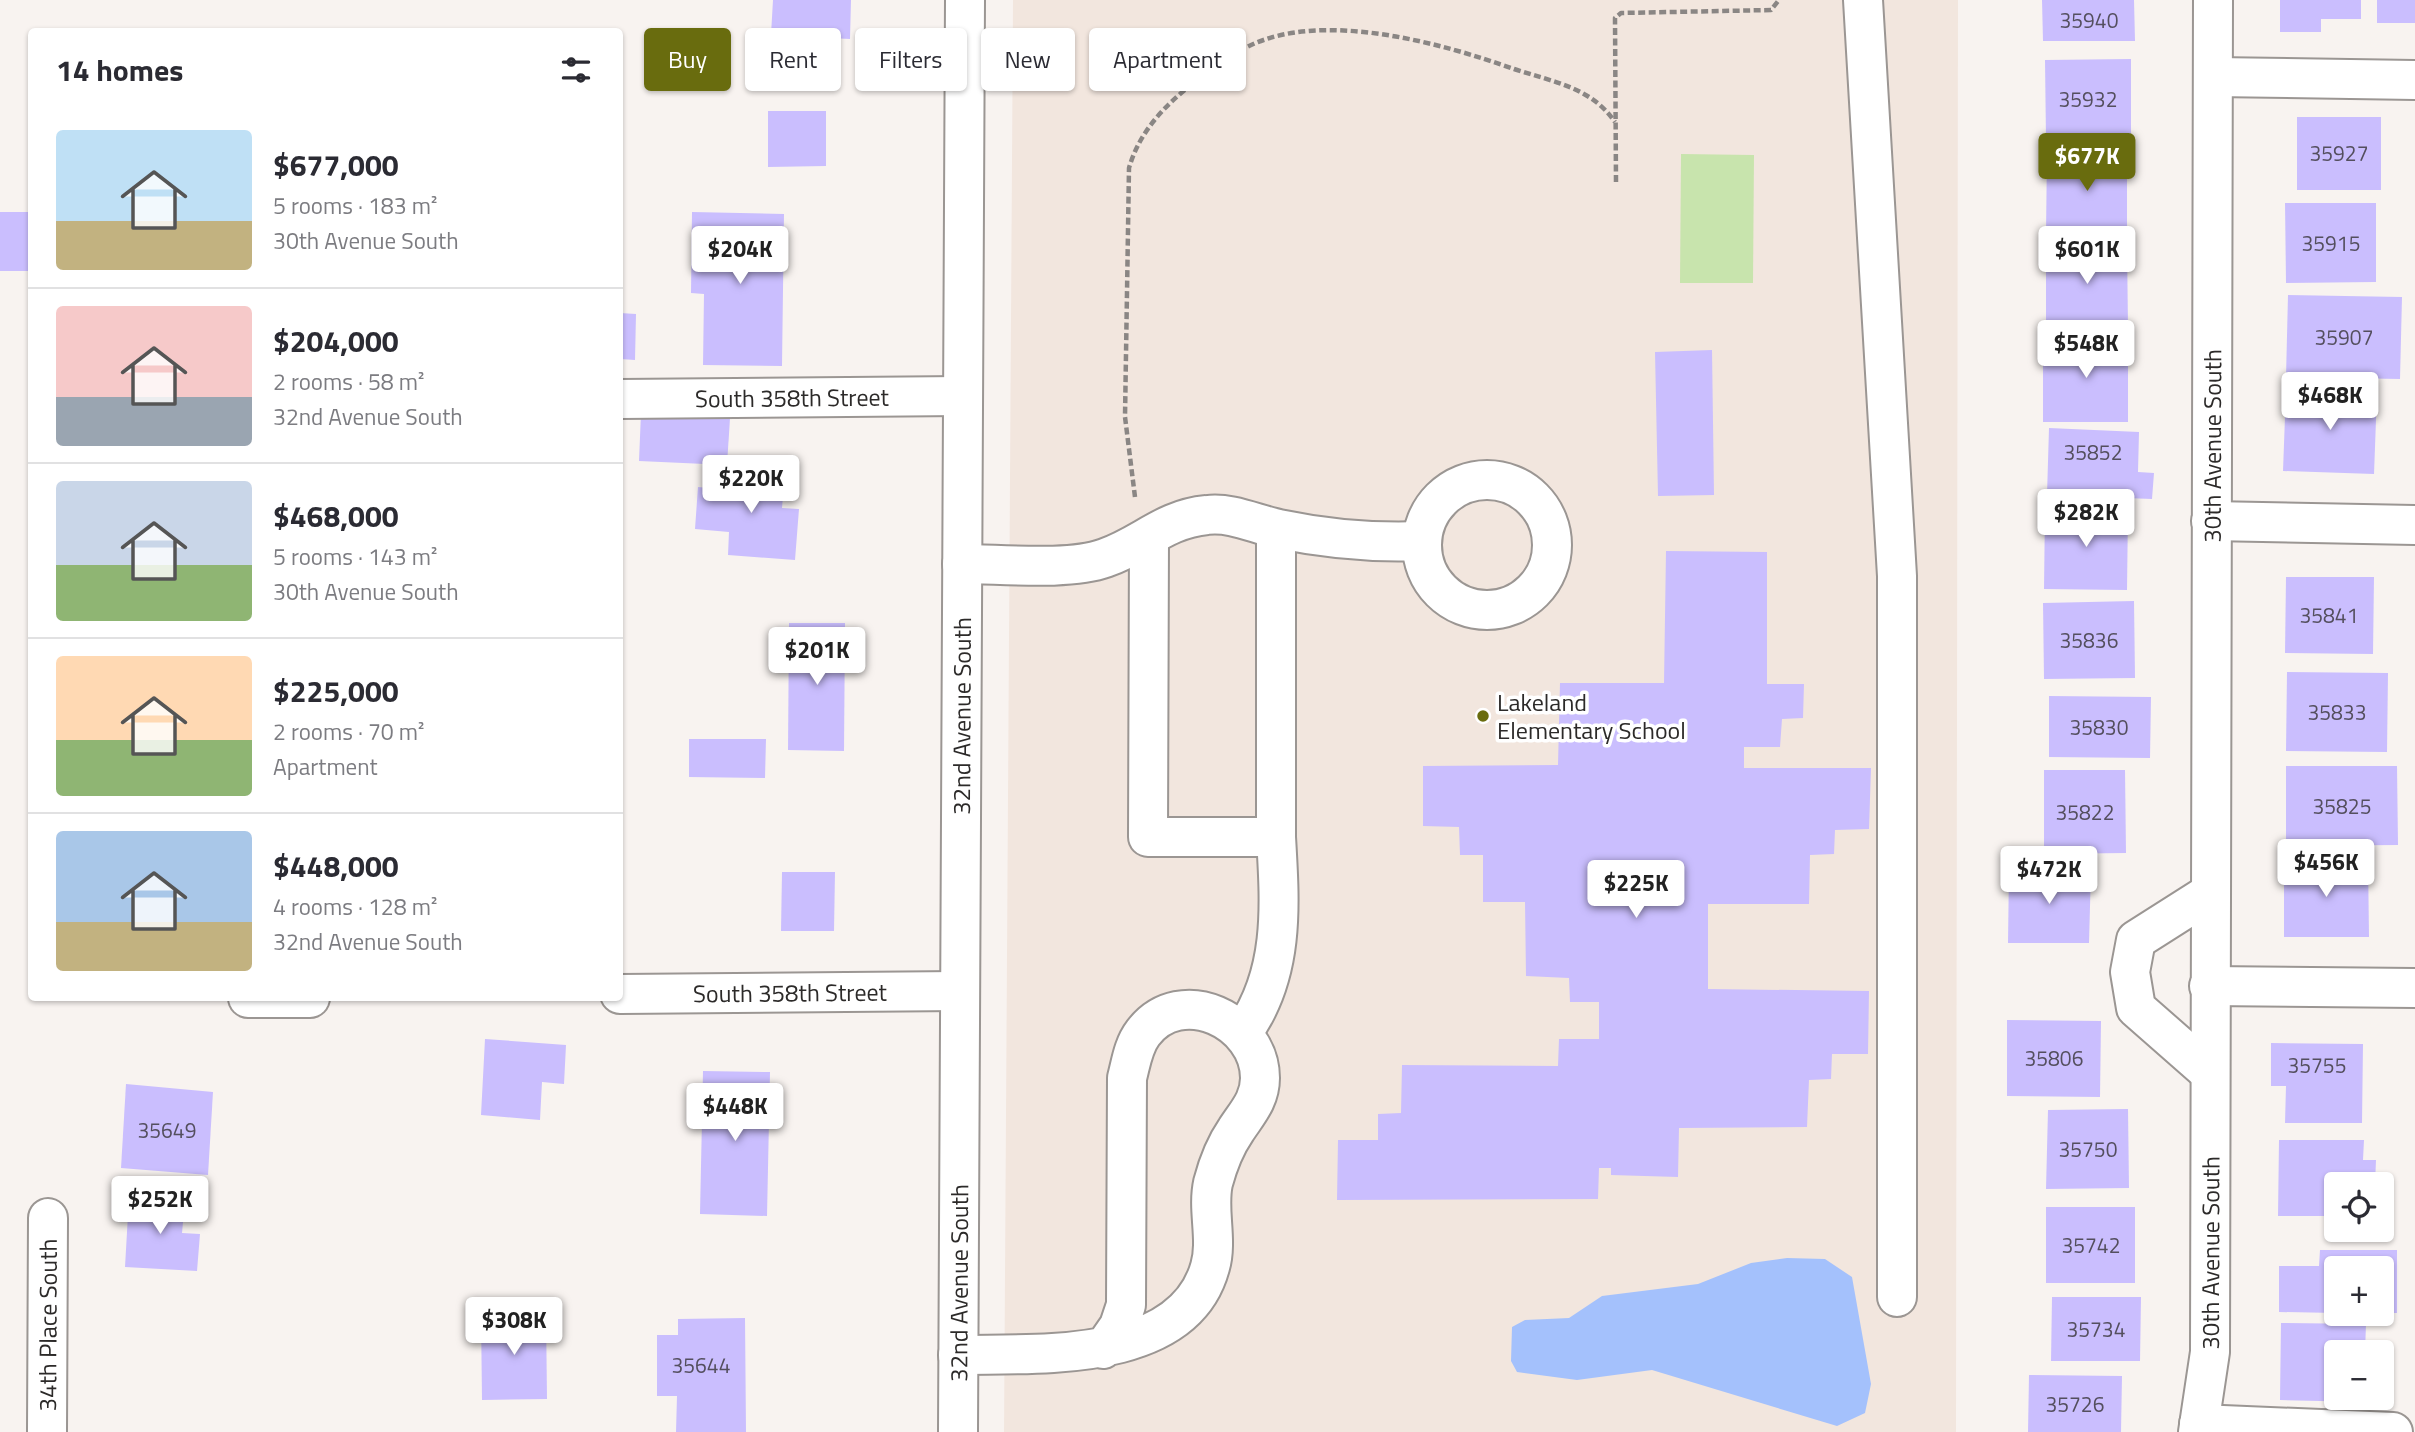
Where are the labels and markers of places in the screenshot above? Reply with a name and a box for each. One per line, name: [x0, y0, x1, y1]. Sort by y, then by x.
pin: $677K: [2038, 134, 2136, 193]
pin: $204K: [691, 226, 789, 286]
pin: $601K: [2038, 226, 2136, 286]
pin: $548K: [2037, 320, 2135, 380]
pin: $468K: [2281, 372, 2379, 432]
pin: $220K: [702, 456, 800, 515]
pin: $282K: [2037, 490, 2135, 549]
pin: $201K: [768, 628, 866, 687]
place label: Lakeland Elementary School: [1497, 684, 1686, 748]
marker: Lakeland Elementary School: [1475, 708, 1491, 724]
pin: $456K: [2277, 839, 2375, 899]
pin: $472K: [2000, 846, 2098, 906]
pin: $225K: [1587, 860, 1685, 920]
pin: $448K: [686, 1084, 784, 1143]
pin: $252K: [111, 1176, 209, 1236]
pin: $308K: [465, 1298, 563, 1357]

